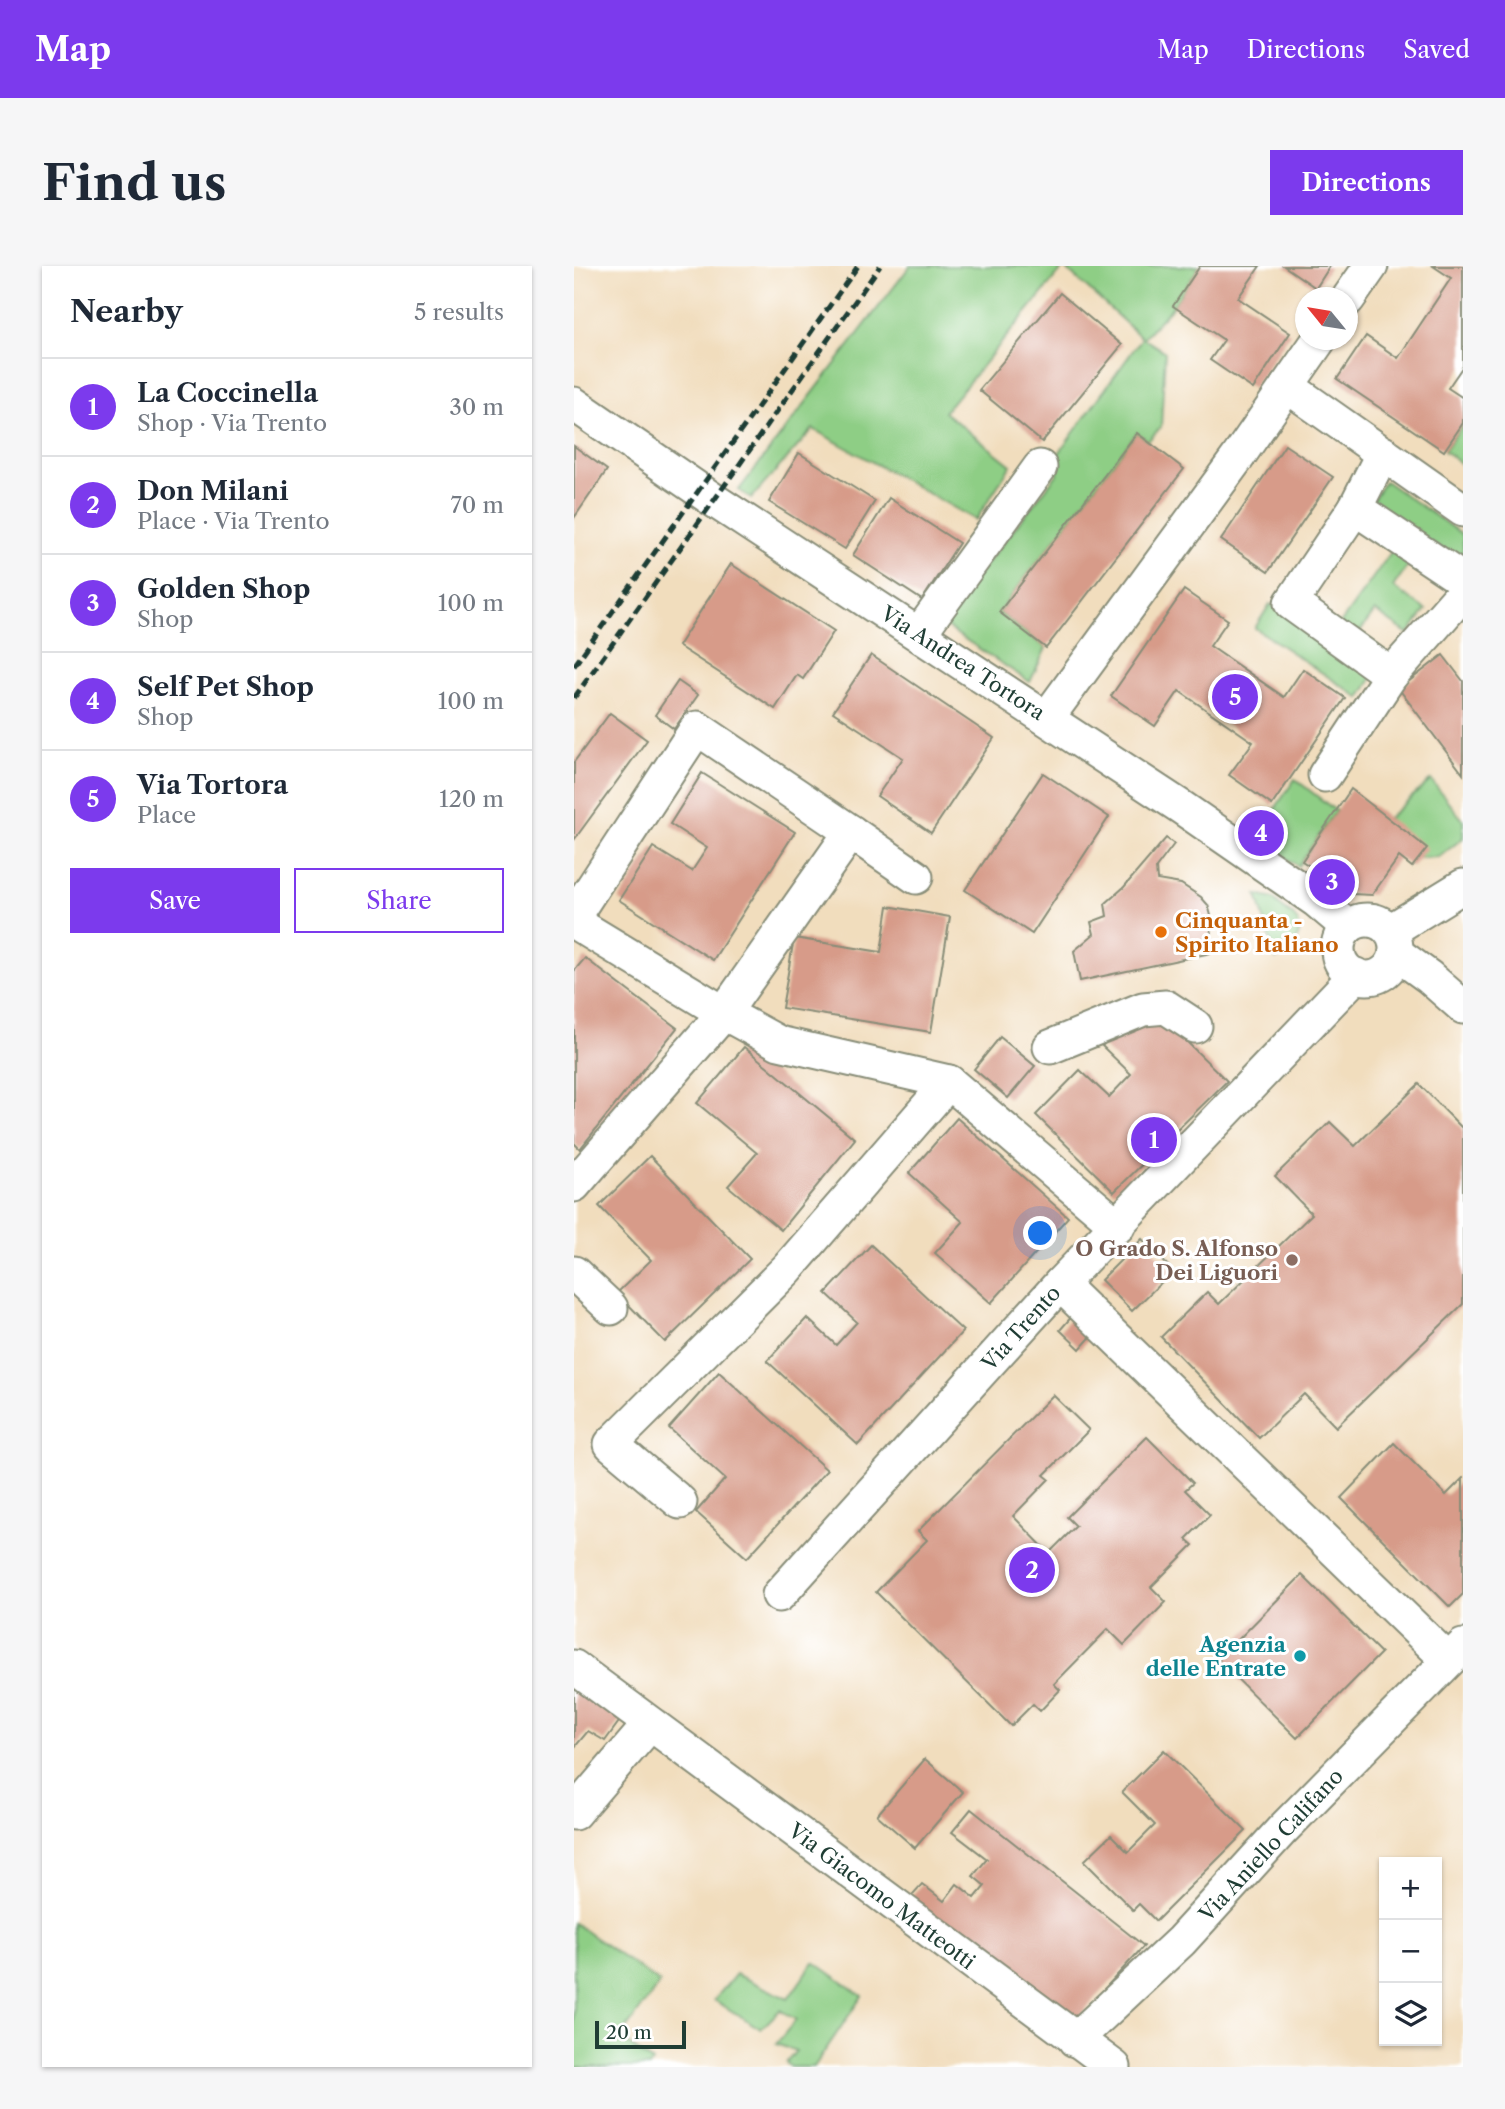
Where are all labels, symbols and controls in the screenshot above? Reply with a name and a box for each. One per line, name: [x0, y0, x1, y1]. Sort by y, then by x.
text: Map: [35, 29, 111, 70]
text: Map: [1157, 35, 1209, 64]
text: Directions: [1247, 35, 1365, 64]
text: Saved: [1403, 35, 1470, 64]
button: Directions: [1270, 150, 1463, 215]
text: Find us: [42, 152, 226, 213]
north arrow: [1295, 287, 1358, 350]
text: Nearby: [70, 293, 183, 330]
text: 5 results: [414, 298, 504, 326]
text: La Coccinella: [137, 377, 318, 409]
text: 1: [88, 393, 98, 421]
text: 30 m: [449, 393, 504, 421]
text: Shop · Via Trento: [137, 409, 327, 437]
text: Don Milani: [137, 475, 289, 507]
text: 2: [86, 491, 100, 519]
text: 70 m: [451, 491, 504, 519]
text: Place · Via Trento: [137, 507, 330, 535]
text: Golden Shop: [137, 573, 310, 605]
text: 3: [87, 589, 100, 617]
text: 100 m: [438, 589, 504, 617]
street label: Via Andrea Tortora: [876, 600, 1050, 726]
text: Shop: [137, 605, 193, 633]
text: Self Pet Shop: [137, 671, 314, 703]
pin: 5: [1212, 671, 1258, 723]
text: 4: [86, 687, 100, 715]
text: 100 m: [438, 687, 504, 715]
text: Shop: [137, 703, 193, 731]
text: Via Tortora: [137, 769, 288, 801]
text: 5: [87, 785, 99, 813]
text: 120 m: [439, 785, 504, 813]
text: Place: [137, 801, 196, 829]
pin: 4: [1238, 807, 1284, 859]
pin: 3: [1309, 856, 1355, 908]
button: Save: [70, 868, 280, 933]
button: Share: [294, 868, 504, 933]
place label: Cinquanta - Spirito Italiano: [1175, 908, 1339, 957]
marker: Cinquanta - Spirito Italiano: [1153, 924, 1169, 940]
pin: 1: [1131, 1114, 1177, 1166]
your location: [1023, 1216, 1057, 1250]
place label: O Grado S. Alfonso Dei Liguori: [1075, 1236, 1279, 1285]
marker: O Grado S. Alfonso Dei Liguori: [1284, 1252, 1300, 1268]
street label: Via Trento: [976, 1280, 1066, 1376]
pin: 2: [1009, 1544, 1055, 1596]
place label: Agenzia delle Entrate: [1146, 1632, 1287, 1681]
marker: Agenzia delle Entrate: [1292, 1648, 1308, 1664]
street label: Via Aniello Califano: [1193, 1764, 1348, 1927]
street label: Via Giacomo Matteotti: [783, 1817, 980, 1974]
map controls: [1379, 1857, 1442, 2046]
button: +: [1379, 1857, 1442, 1920]
button: −: [1379, 1920, 1442, 1983]
button: layers: [1379, 1983, 1442, 2046]
scale bar: [595, 2018, 686, 2050]
text: 20 m: [606, 2021, 652, 2044]

